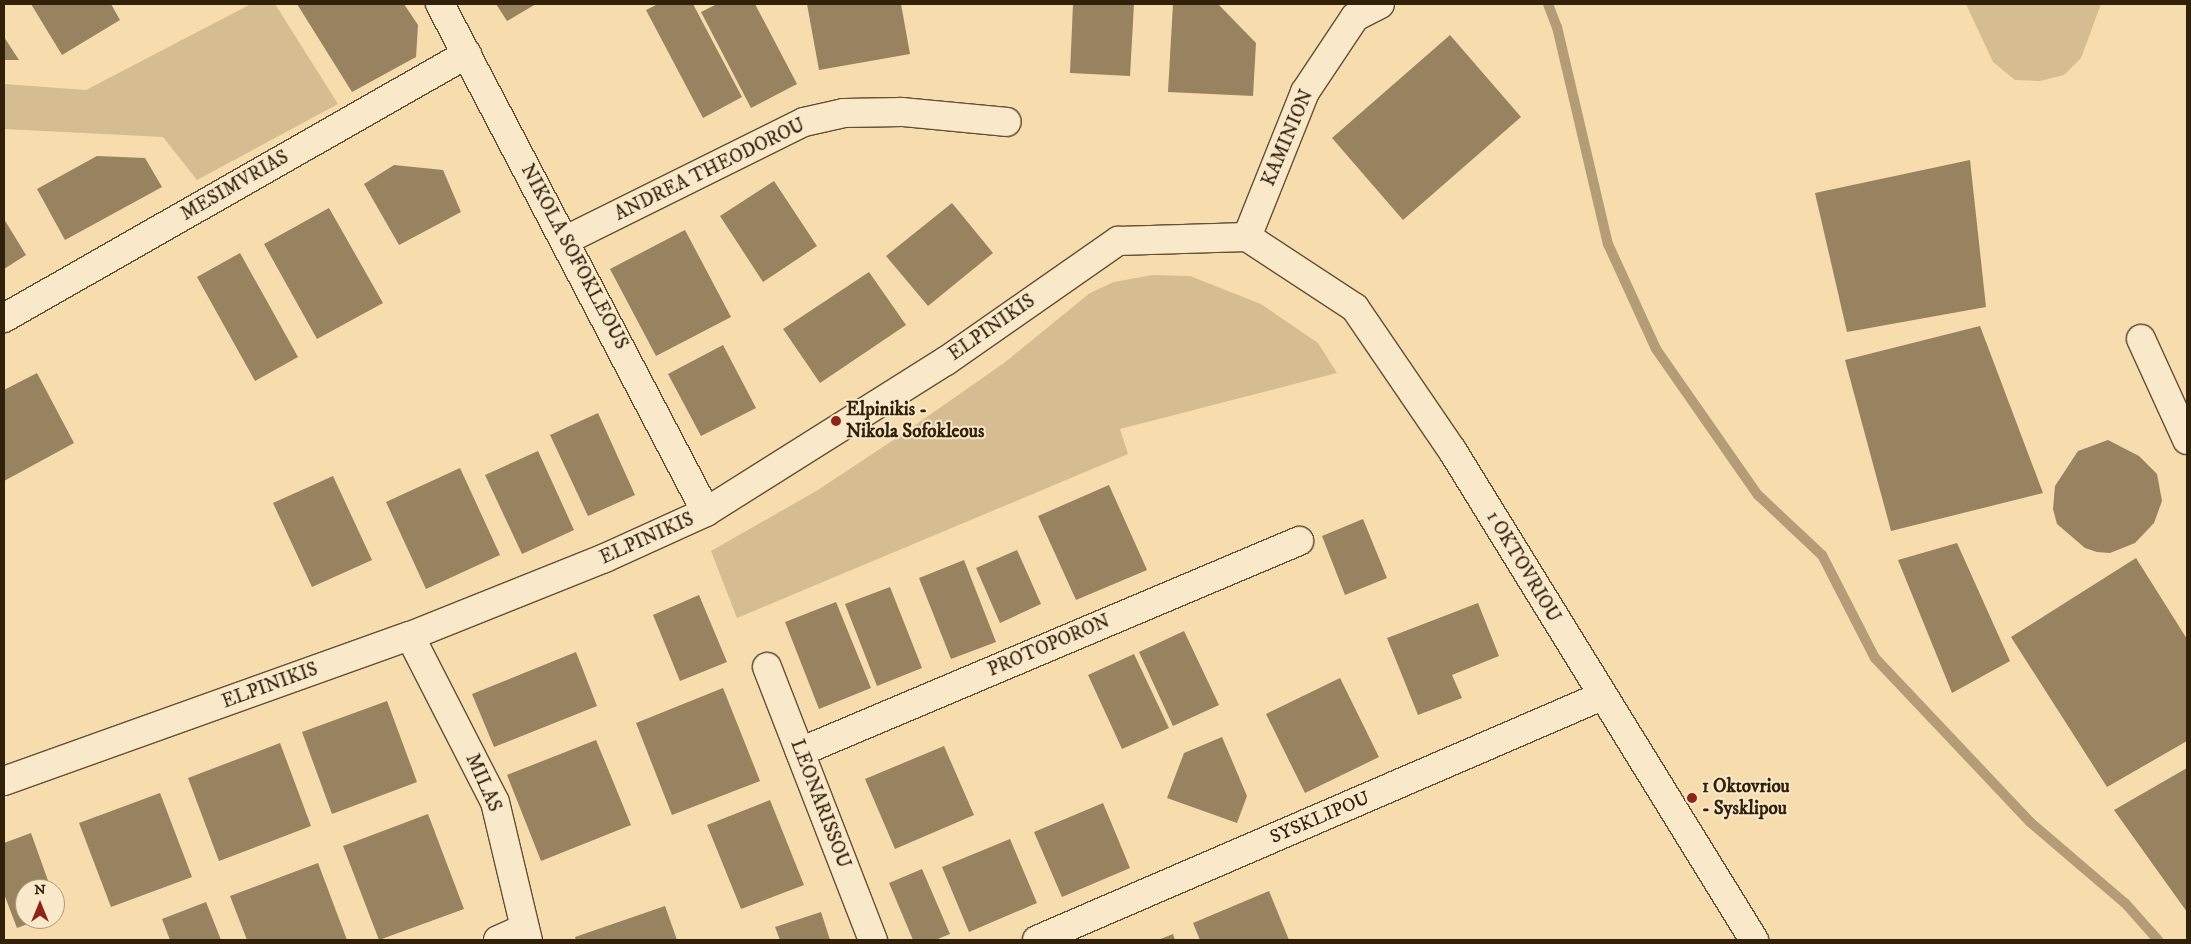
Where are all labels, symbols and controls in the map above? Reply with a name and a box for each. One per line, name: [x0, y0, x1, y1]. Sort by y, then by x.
street label: KAMINION: [1257, 86, 1319, 190]
street label: ANDREA THEODOROU: [611, 114, 809, 226]
street label: MESIMVRIAS: [177, 146, 293, 226]
street label: NIKOLA SOFOKLEOUS: [515, 161, 633, 353]
street label: ELPINIKIS: [944, 290, 1040, 366]
place label: Elpinikis - Nikola Sofokleous: [846, 399, 984, 443]
marker: Elpinikis - Nikola Sofokleous: [830, 415, 842, 427]
street label: 1 OKTOVRIOU: [1481, 507, 1565, 627]
street label: ELPINIKIS: [596, 508, 698, 570]
street label: PROTOPORON: [985, 610, 1113, 682]
street label: ELPINIKIS: [219, 658, 321, 714]
street label: LEONARISSOU: [785, 736, 855, 872]
street label: MILAS: [460, 750, 506, 816]
place label: 1 Oktovriou - Sysklipou: [1702, 776, 1790, 820]
street label: SYSKLIPOU: [1267, 787, 1373, 849]
marker: 1 Oktovriou - Sysklipou: [1686, 792, 1698, 804]
north arrow: [15, 879, 65, 929]
text: N: [34, 881, 46, 899]

